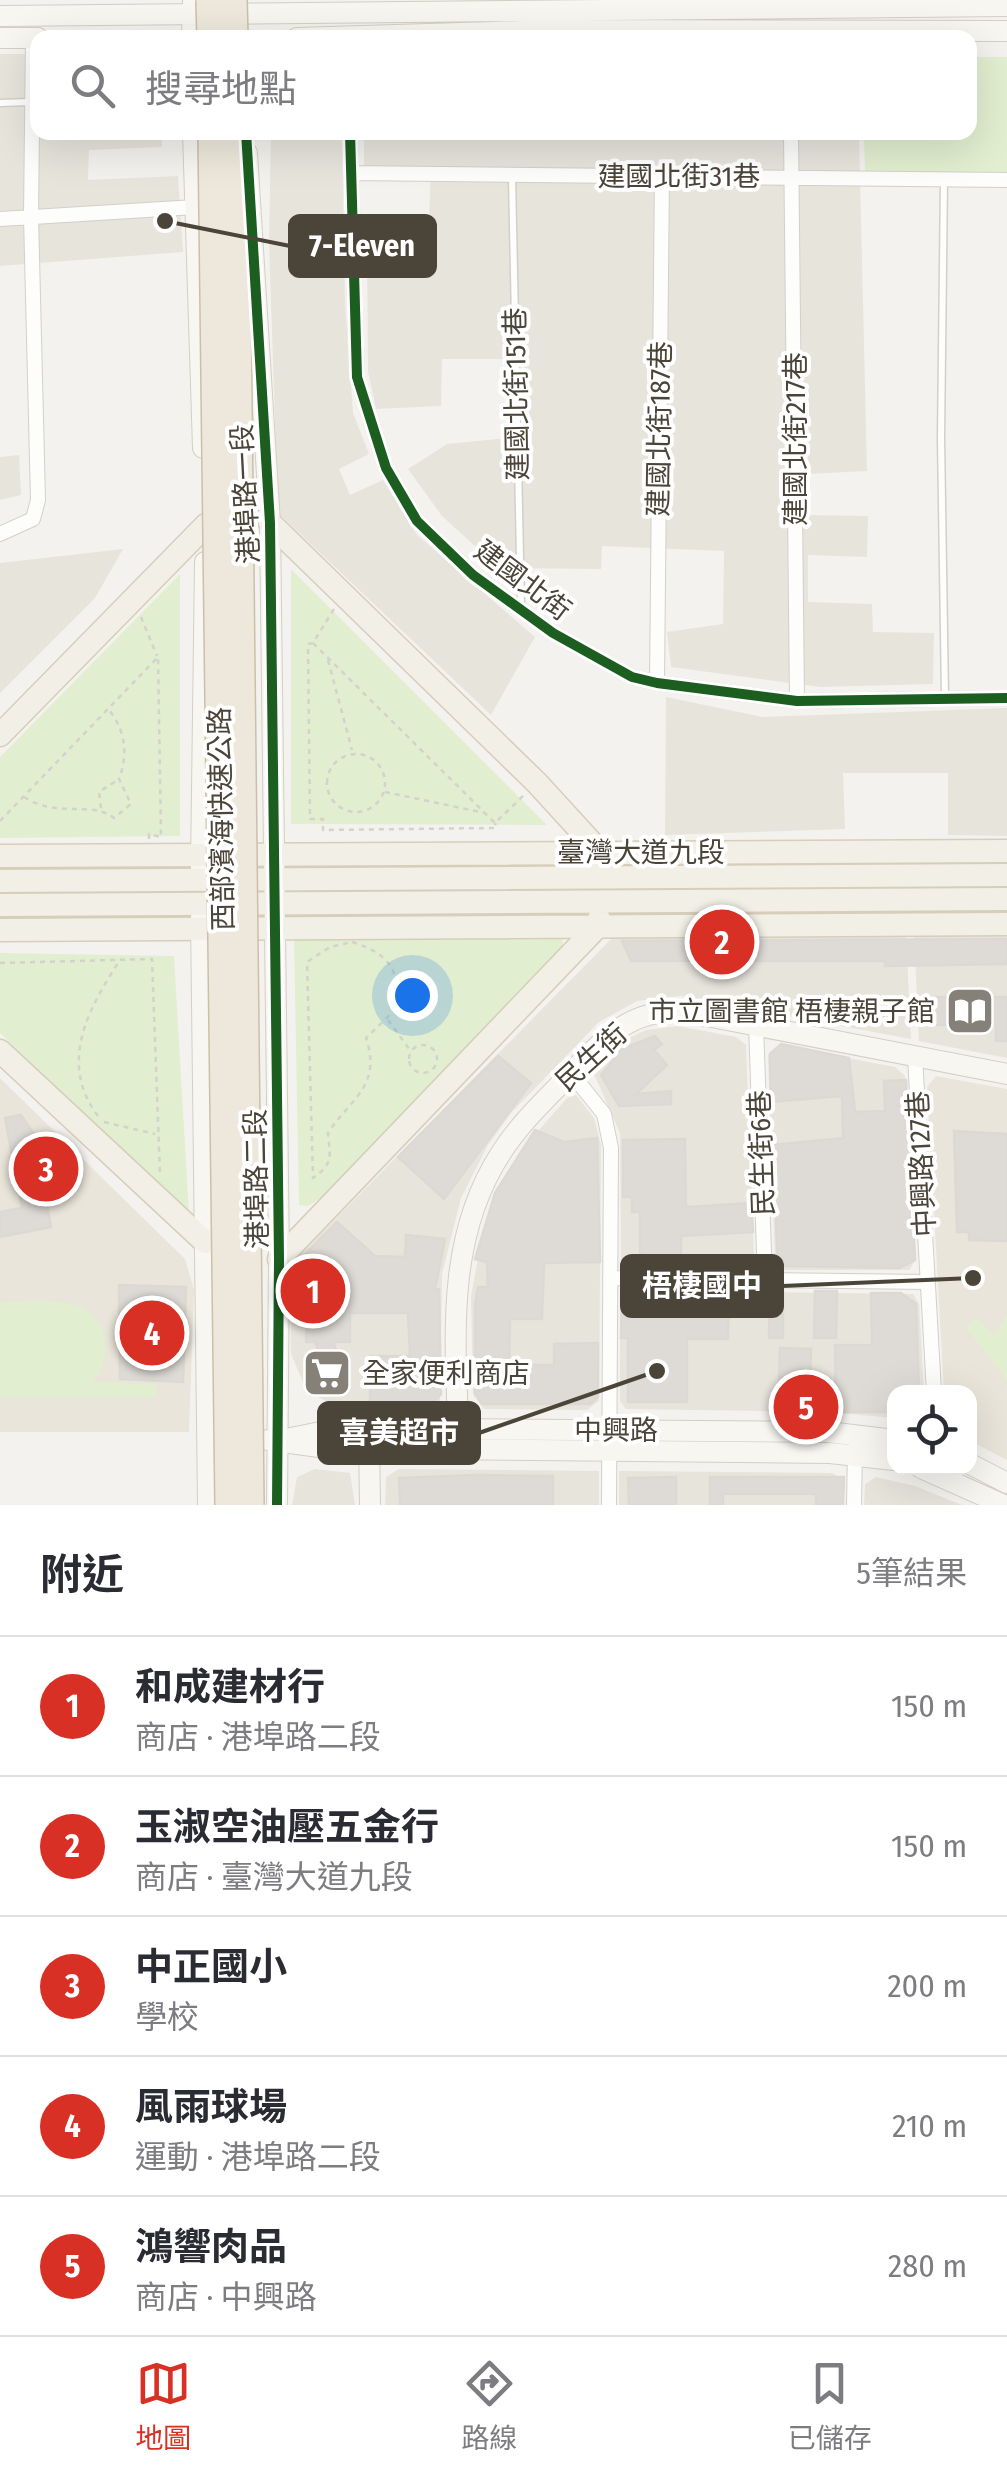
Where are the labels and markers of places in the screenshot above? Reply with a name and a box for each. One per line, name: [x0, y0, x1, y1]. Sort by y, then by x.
callout: 7-Eleven: [290, 216, 435, 276]
pin: 2: [690, 904, 754, 980]
library icon: 市立圖書館 梧棲親子館: [944, 985, 996, 1037]
place label: 市立圖書館 梧棲親子館: [648, 995, 935, 1028]
pin: 3: [13, 1132, 78, 1206]
pin: 1: [280, 1254, 346, 1328]
callout: 梧棲國中: [622, 1256, 782, 1316]
pin: 4: [120, 1296, 184, 1370]
supermarket icon: 全家便利商店: [301, 1347, 353, 1399]
place label: 全家便利商店: [362, 1357, 530, 1390]
pin: 5: [774, 1370, 838, 1444]
callout: 喜美超市: [319, 1403, 479, 1463]

